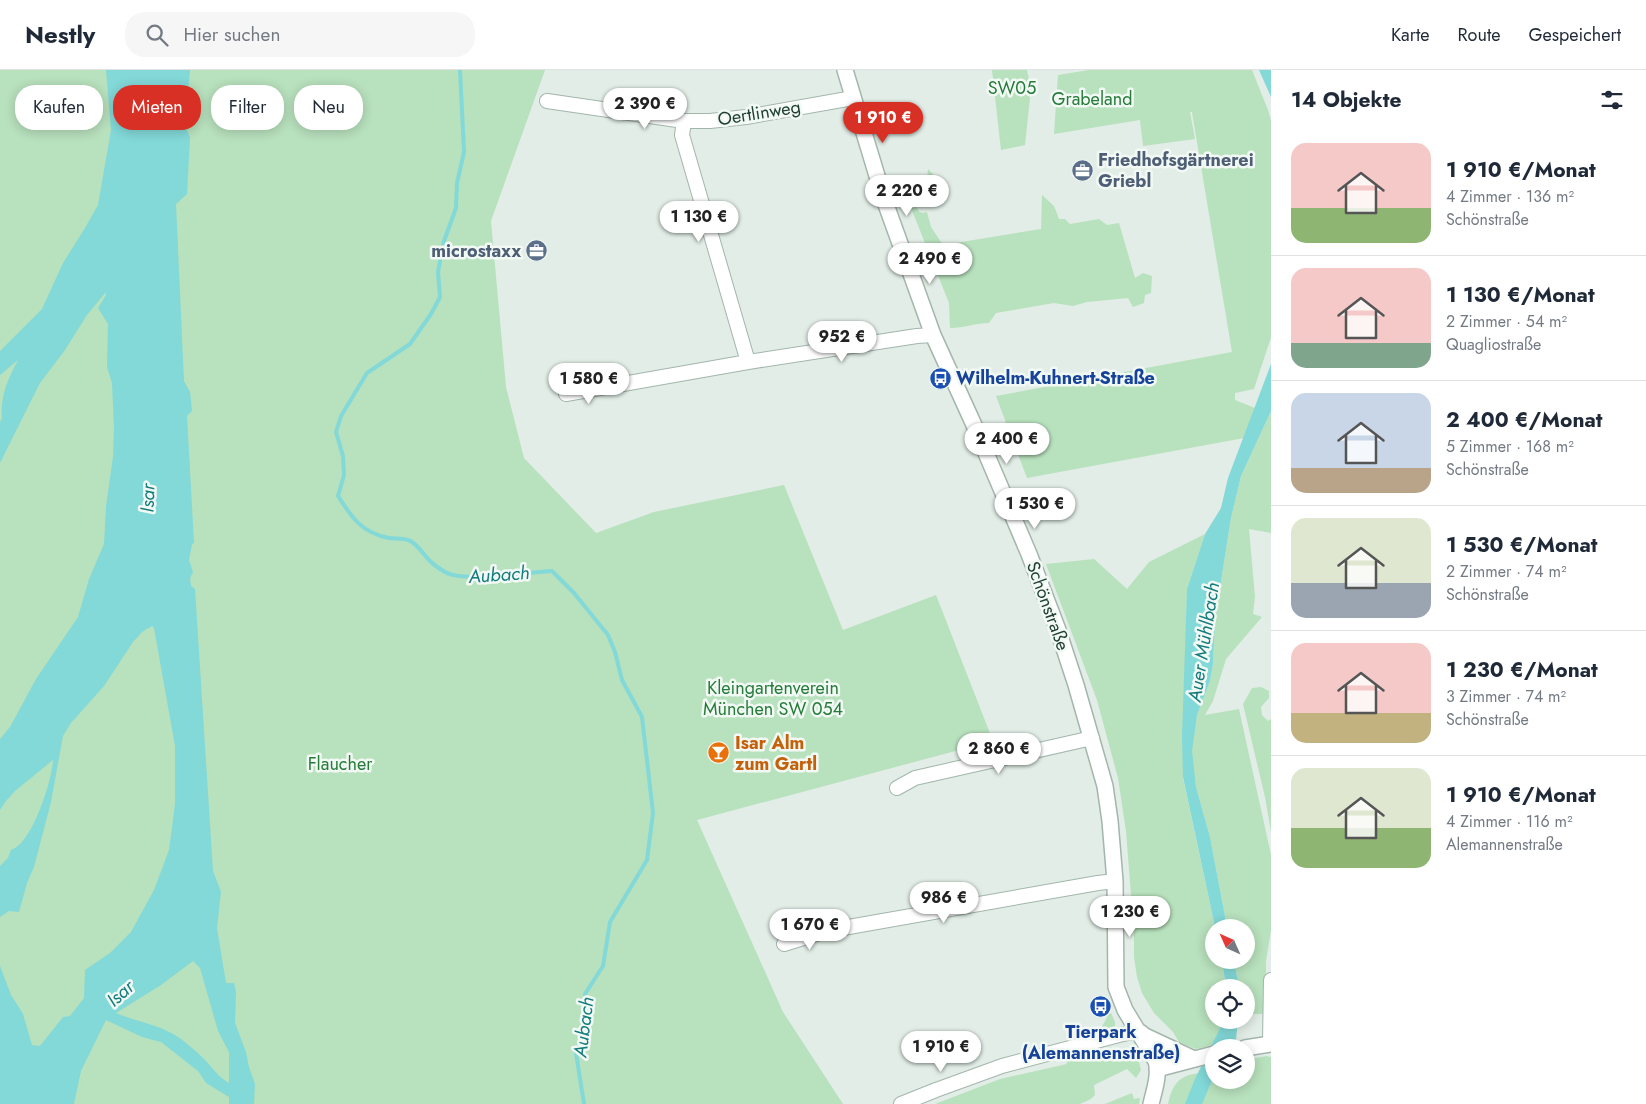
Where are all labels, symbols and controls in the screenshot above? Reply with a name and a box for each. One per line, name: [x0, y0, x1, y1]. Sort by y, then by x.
search box: [125, 12, 475, 57]
text: Nestly: [25, 17, 95, 52]
icon: search: [143, 21, 171, 49]
text: Hier suchen: [183, 21, 280, 48]
text: Karte: [1391, 22, 1430, 48]
text: Route: [1458, 22, 1500, 48]
text: Gespeichert: [1528, 22, 1621, 48]
park label: SW05: [988, 75, 1036, 101]
chip: Kaufen: [15, 85, 103, 130]
chip: Mieten: [113, 85, 201, 130]
chip: Filter: [211, 85, 284, 130]
chip: Neu: [294, 85, 363, 130]
text: 14 Objekte: [1291, 85, 1401, 115]
park label: Grabeland: [1052, 86, 1132, 112]
icon: filters: [1598, 86, 1626, 114]
pin: 2 390 €: [599, 88, 691, 130]
text: 2 390 €: [614, 92, 676, 115]
street label: Oertlinweg: [716, 94, 802, 132]
pin: 1 910 €: [837, 102, 929, 144]
text: 1 910 €: [854, 106, 912, 129]
place label: Friedhofsgärtnerei Griebl: [1098, 147, 1254, 194]
text: 1 910 €/Monat: [1446, 155, 1596, 185]
office icon: Friedhofsgärtnerei Griebl: [1070, 158, 1094, 182]
icon: home: [1331, 163, 1391, 223]
pin: 2 220 €: [861, 174, 953, 217]
text: 2 220 €: [876, 179, 938, 202]
text: 4 Zimmer · 136 m²: [1446, 185, 1574, 208]
pin: 1 130 €: [653, 200, 745, 243]
text: 1 130 €: [671, 205, 727, 228]
text: Schönstraße: [1446, 208, 1529, 231]
place label: microstaxx: [431, 238, 521, 264]
office icon: microstaxx: [525, 239, 549, 263]
pin: 2 490 €: [884, 242, 976, 285]
text: 2 490 €: [898, 247, 962, 270]
text: 1 130 €/Monat: [1446, 280, 1595, 310]
icon: home: [1331, 288, 1391, 348]
text: 2 Zimmer · 54 m²: [1446, 310, 1567, 333]
pin: 952 €: [807, 320, 877, 363]
text: 952 €: [819, 325, 865, 348]
text: Quagliostraße: [1446, 333, 1541, 356]
pin: 1 580 €: [543, 362, 635, 405]
place label: Wilhelm-Kuhnert-Straße: [956, 365, 1155, 391]
bus stop icon: Wilhelm-Kuhnert-Straße: [928, 366, 952, 390]
text: 1 580 €: [559, 367, 619, 390]
text: 2 400 €/Monat: [1446, 405, 1603, 435]
icon: home: [1331, 413, 1391, 473]
pin: 2 400 €: [961, 422, 1053, 465]
text: 2 400 €: [976, 427, 1038, 450]
text: 5 Zimmer · 168 m²: [1446, 435, 1574, 458]
text: Schönstraße: [1446, 458, 1529, 481]
water label: Isar: [134, 481, 162, 513]
pin: 1 530 €: [989, 488, 1081, 530]
text: 1 530 €: [1005, 492, 1065, 515]
text: 1 530 €/Monat: [1446, 530, 1597, 560]
icon: home: [1331, 538, 1391, 598]
street label: Schönstraße: [1020, 558, 1076, 654]
water label: Aubach: [467, 559, 530, 590]
text: 2 Zimmer · 74 m²: [1446, 560, 1566, 583]
water label: Auer Mühlbach: [1181, 580, 1226, 705]
text: Schönstraße: [1446, 583, 1529, 606]
text: 1 230 €/Monat: [1446, 655, 1598, 685]
icon: home: [1331, 663, 1391, 723]
park label: Kleingartenverein München SW 054: [703, 675, 843, 722]
text: 3 Zimmer · 74 m²: [1446, 685, 1566, 708]
text: Schönstraße: [1446, 708, 1529, 731]
place label: Isar Alm zum Gartl: [735, 730, 817, 777]
pin: 2 860 €: [953, 732, 1045, 775]
text: 2 860 €: [968, 737, 1030, 760]
bar icon: Isar Alm zum Gartl: [707, 741, 731, 765]
park label: Flaucher: [308, 751, 373, 777]
text: 1 910 €/Monat: [1446, 780, 1596, 810]
icon: home: [1331, 788, 1391, 848]
text: 4 Zimmer · 116 m²: [1446, 810, 1573, 833]
text: Alemannenstraße: [1446, 833, 1563, 856]
pin: 986 €: [909, 882, 979, 924]
text: 986 €: [921, 886, 967, 909]
pin: 1 230 €: [1084, 896, 1176, 938]
text: 1 230 €: [1100, 900, 1160, 923]
pin: 1 670 €: [764, 908, 856, 951]
text: 1 670 €: [780, 913, 840, 936]
north arrow: [1205, 919, 1255, 969]
map controls: [1205, 919, 1255, 1089]
water label: Isar: [101, 973, 141, 1013]
button: locate: [1205, 979, 1255, 1029]
water label: Aubach: [566, 995, 601, 1060]
bus stop icon: Tierpark (Alemannenstraße): [1089, 995, 1113, 1019]
place label: Tierpark (Alemannenstraße): [1022, 1019, 1180, 1066]
pin: 1 910 €: [895, 1030, 987, 1073]
text: 1 910 €: [912, 1035, 970, 1058]
button: layers: [1205, 1039, 1255, 1089]

